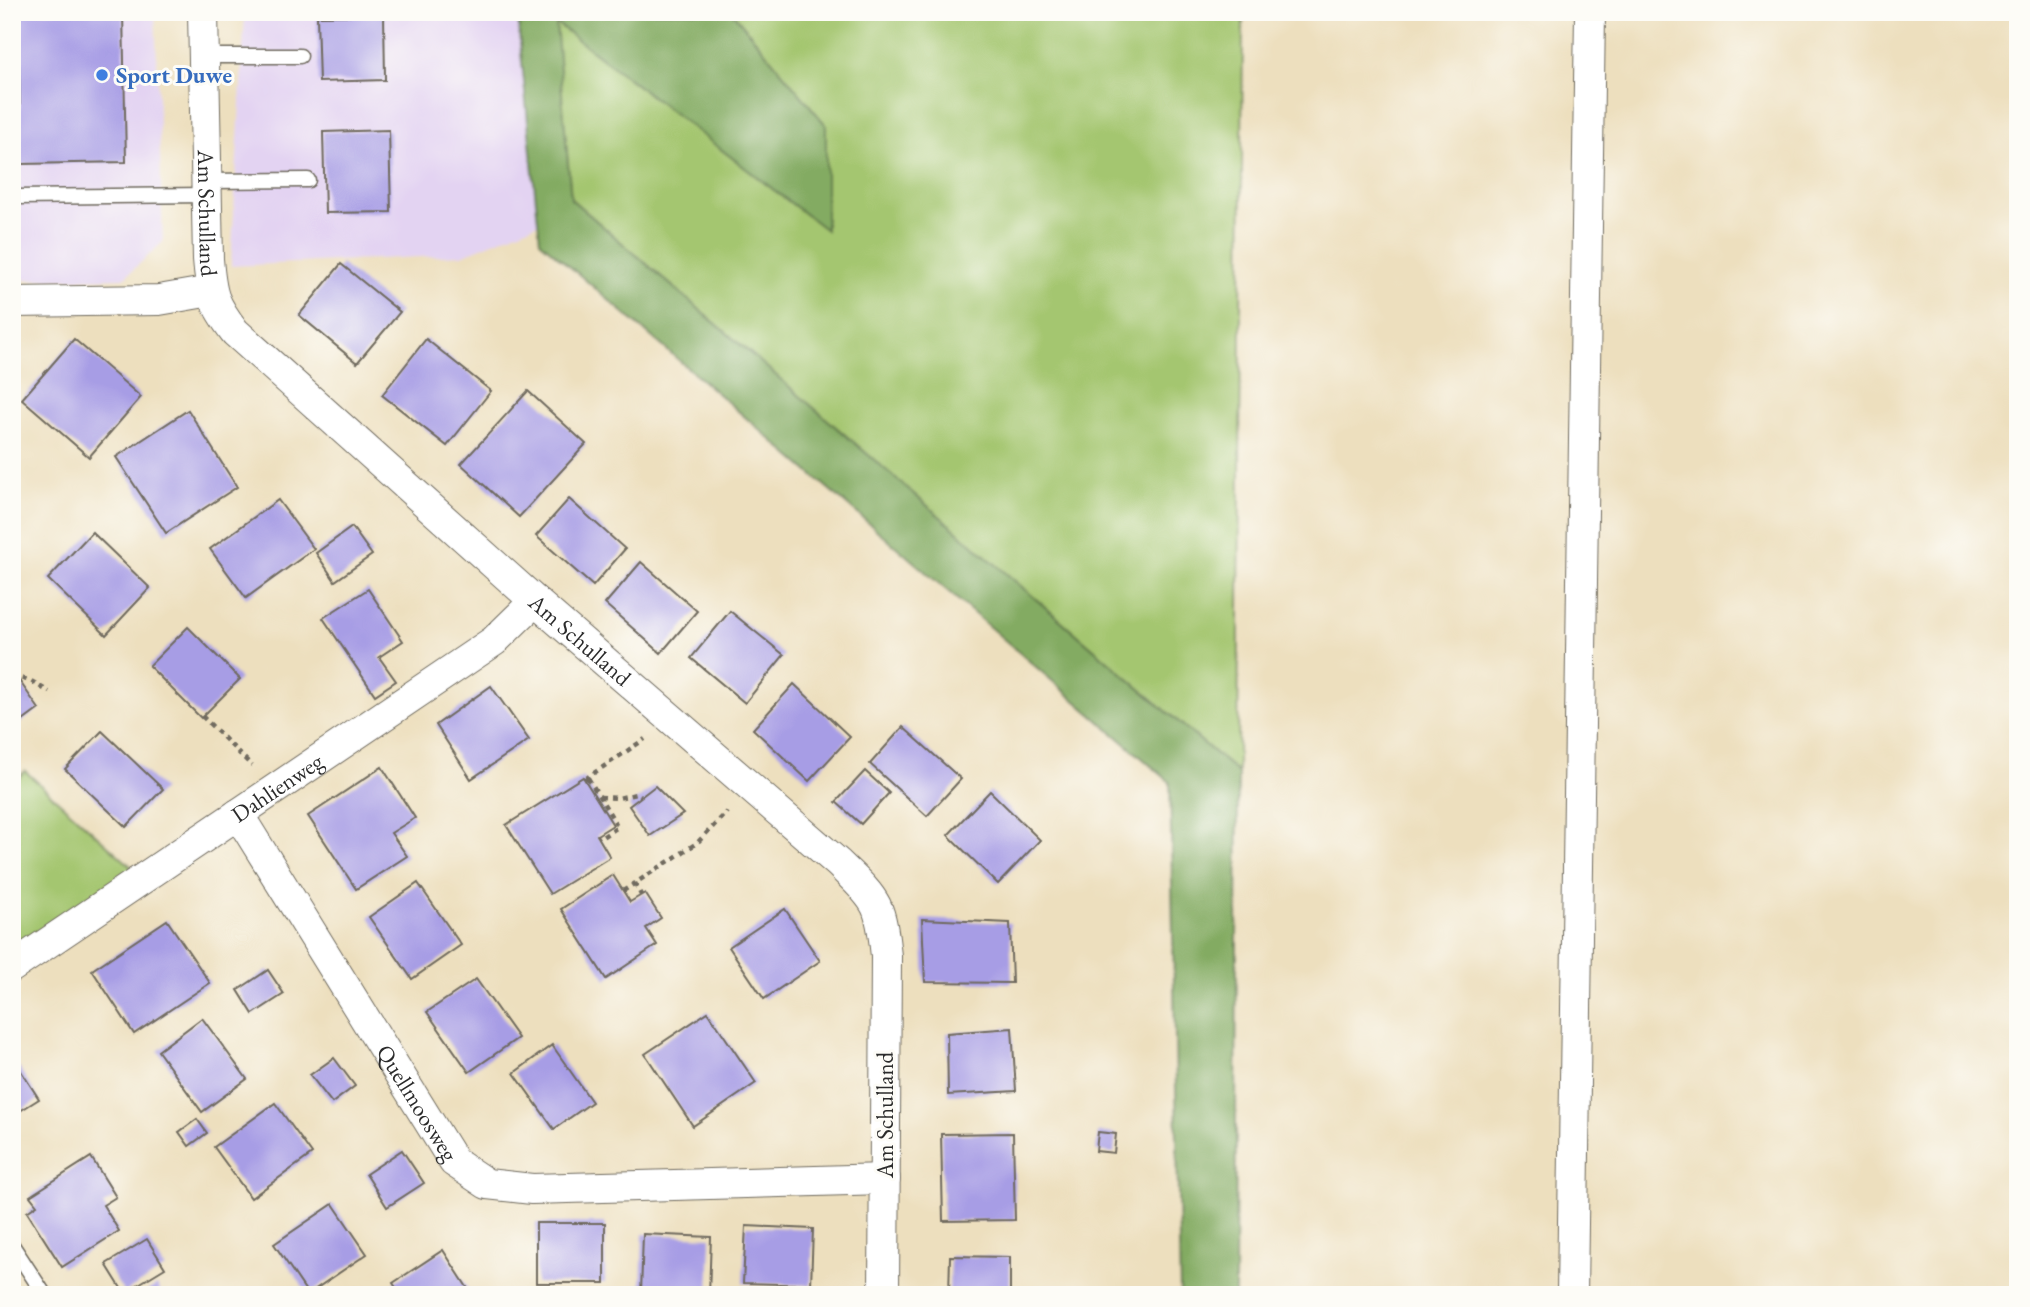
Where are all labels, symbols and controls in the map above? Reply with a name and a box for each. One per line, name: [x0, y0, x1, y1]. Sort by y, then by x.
place label: Sport Duwe: [116, 60, 232, 90]
marker: Sport Duwe: [94, 67, 110, 83]
street label: Am Schulland: [191, 148, 225, 278]
street label: Am Schulland: [522, 587, 638, 693]
street label: Dahlienweg: [225, 746, 329, 829]
street label: Quellmoosweg: [370, 1039, 465, 1168]
street label: Am Schulland: [870, 1051, 900, 1179]

